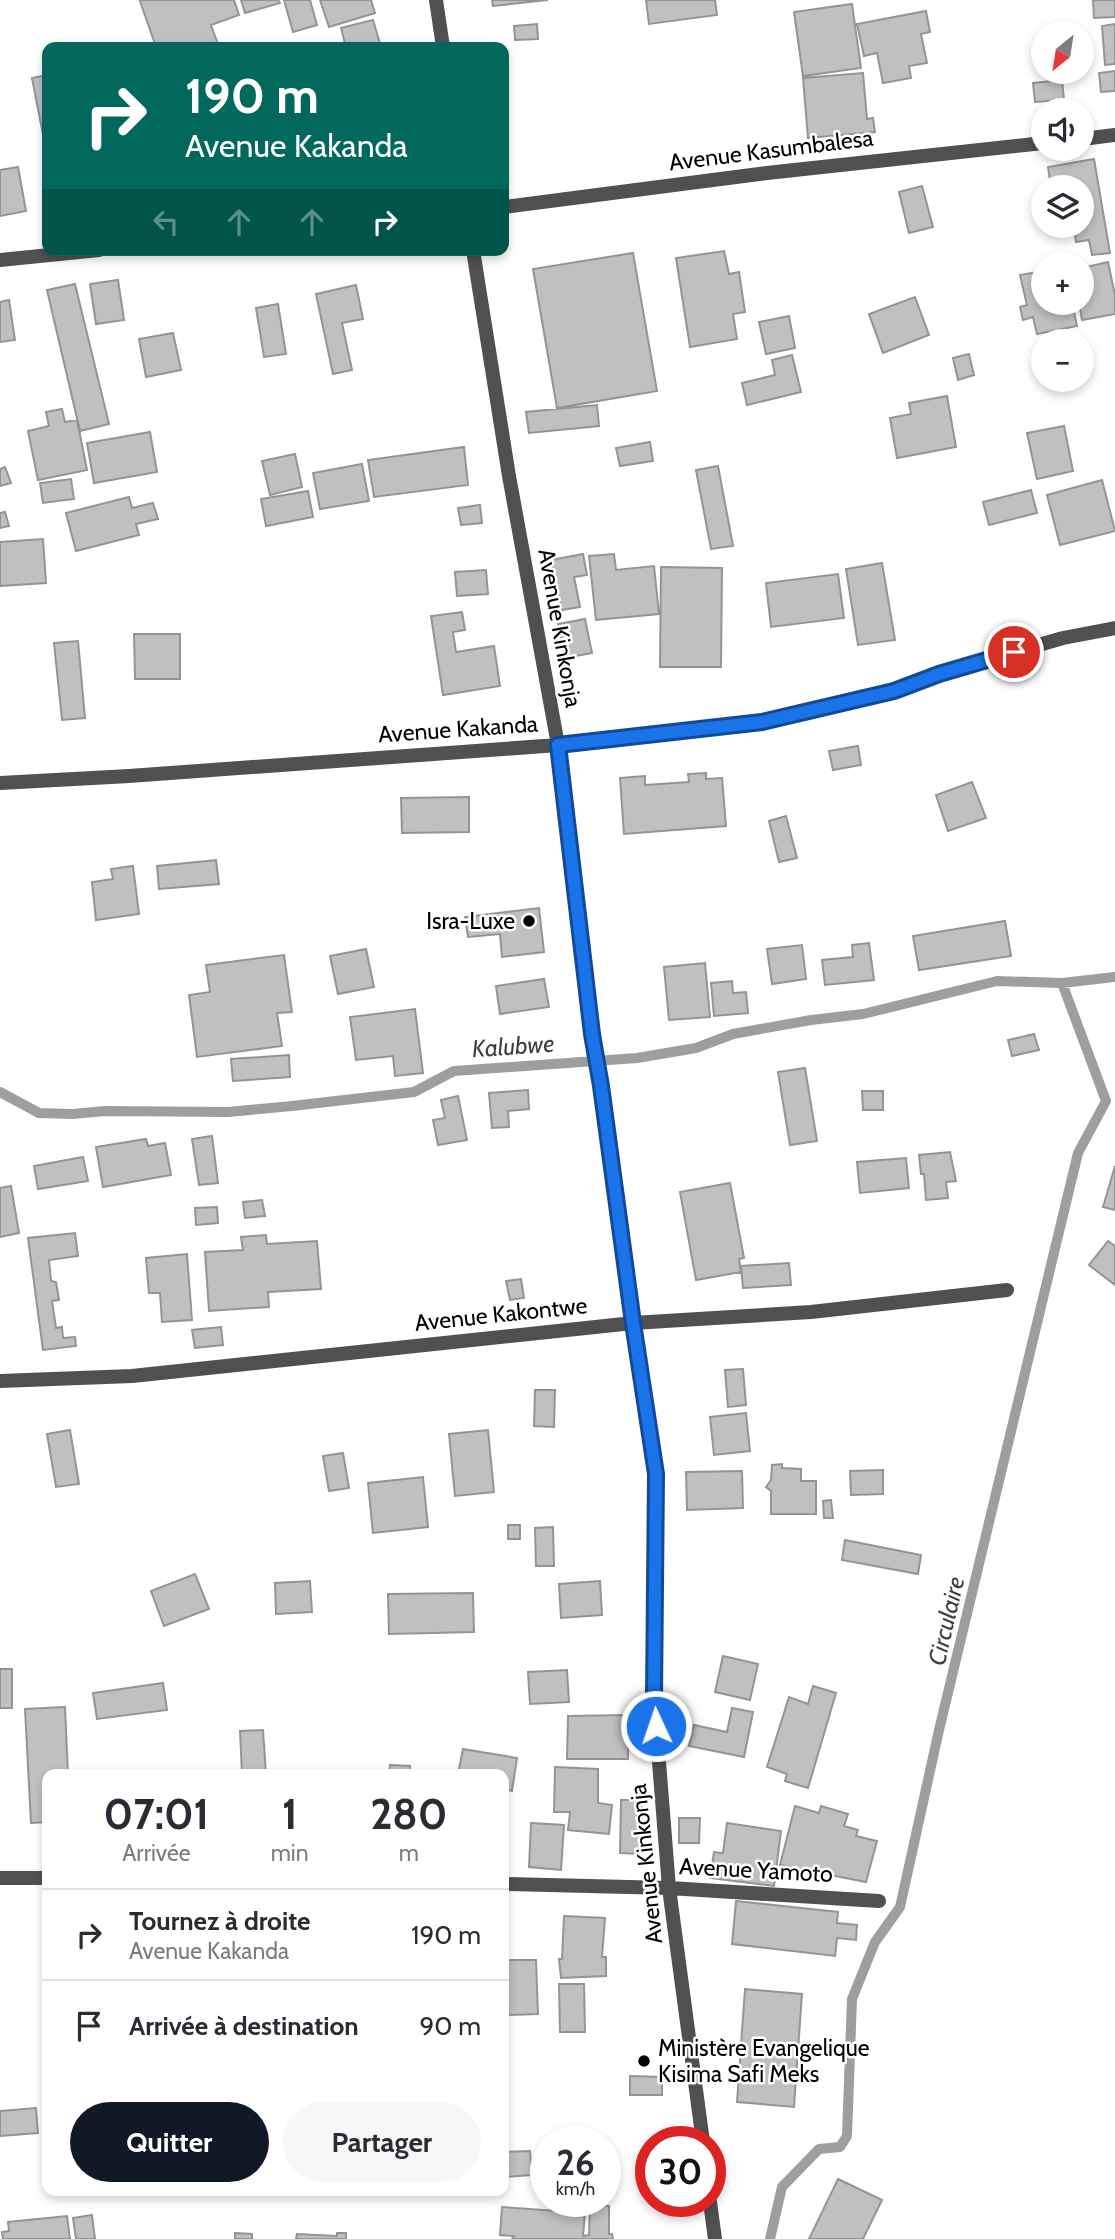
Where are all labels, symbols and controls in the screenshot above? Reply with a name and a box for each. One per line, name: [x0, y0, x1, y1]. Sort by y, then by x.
north arrow: [1031, 21, 1094, 84]
map controls: [1031, 21, 1094, 392]
text: 190 m: [185, 66, 319, 125]
icon: right: [70, 70, 161, 161]
button: sound: [1031, 98, 1094, 161]
street label: Avenue Kasumbalesa: [667, 124, 875, 176]
text: Avenue Kakanda: [185, 126, 408, 165]
button: layers: [1031, 175, 1094, 238]
icon: left: [147, 203, 185, 241]
icon: ahead: [220, 203, 258, 241]
icon: ahead: [293, 203, 331, 241]
icon: right: [366, 203, 404, 241]
button: +: [1031, 252, 1094, 315]
button: −: [1031, 329, 1094, 392]
street label: Avenue Kinkonja: [532, 546, 588, 710]
pin: [984, 622, 1044, 682]
icon: arrive: [995, 633, 1033, 671]
street label: Avenue Kakanda: [377, 709, 539, 749]
place label: Isra-Luxe: [426, 907, 515, 935]
marker: Isra-Luxe: [521, 913, 537, 929]
water label: Kalubwe: [471, 1029, 555, 1063]
street label: Avenue Kakontwe: [413, 1291, 589, 1337]
water label: Circulaire: [922, 1574, 970, 1668]
position arrow: [619, 1689, 693, 1763]
street label: Avenue Kinkonja: [624, 1783, 668, 1945]
text: 07:01: [104, 1788, 209, 1840]
text: 1: [282, 1788, 297, 1840]
text: 280: [370, 1788, 447, 1840]
text: Arrivée: [122, 1839, 190, 1867]
text: min: [271, 1839, 309, 1867]
text: m: [399, 1839, 419, 1867]
street label: Avenue Yamoto: [679, 1852, 833, 1888]
text: Tournez à droite: [129, 1905, 311, 1937]
icon: right: [70, 1916, 108, 1954]
text: 190 m: [411, 1919, 481, 1951]
text: Avenue Kakanda: [129, 1937, 289, 1965]
icon: arrive: [70, 2007, 108, 2045]
text: Arrivée à destination: [129, 2010, 359, 2042]
text: 90 m: [419, 2010, 481, 2042]
place label: Ministère Evangelique Kisima Safi Meks: [658, 2034, 870, 2088]
marker: Ministère Evangelique Kisima Safi Meks: [636, 2053, 652, 2069]
button: Quitter: [70, 2102, 269, 2182]
button: Partager: [283, 2102, 481, 2182]
speed limit sign: 30: [635, 2126, 726, 2217]
text: 26: [556, 2141, 595, 2184]
text: km/h: [556, 2178, 595, 2200]

